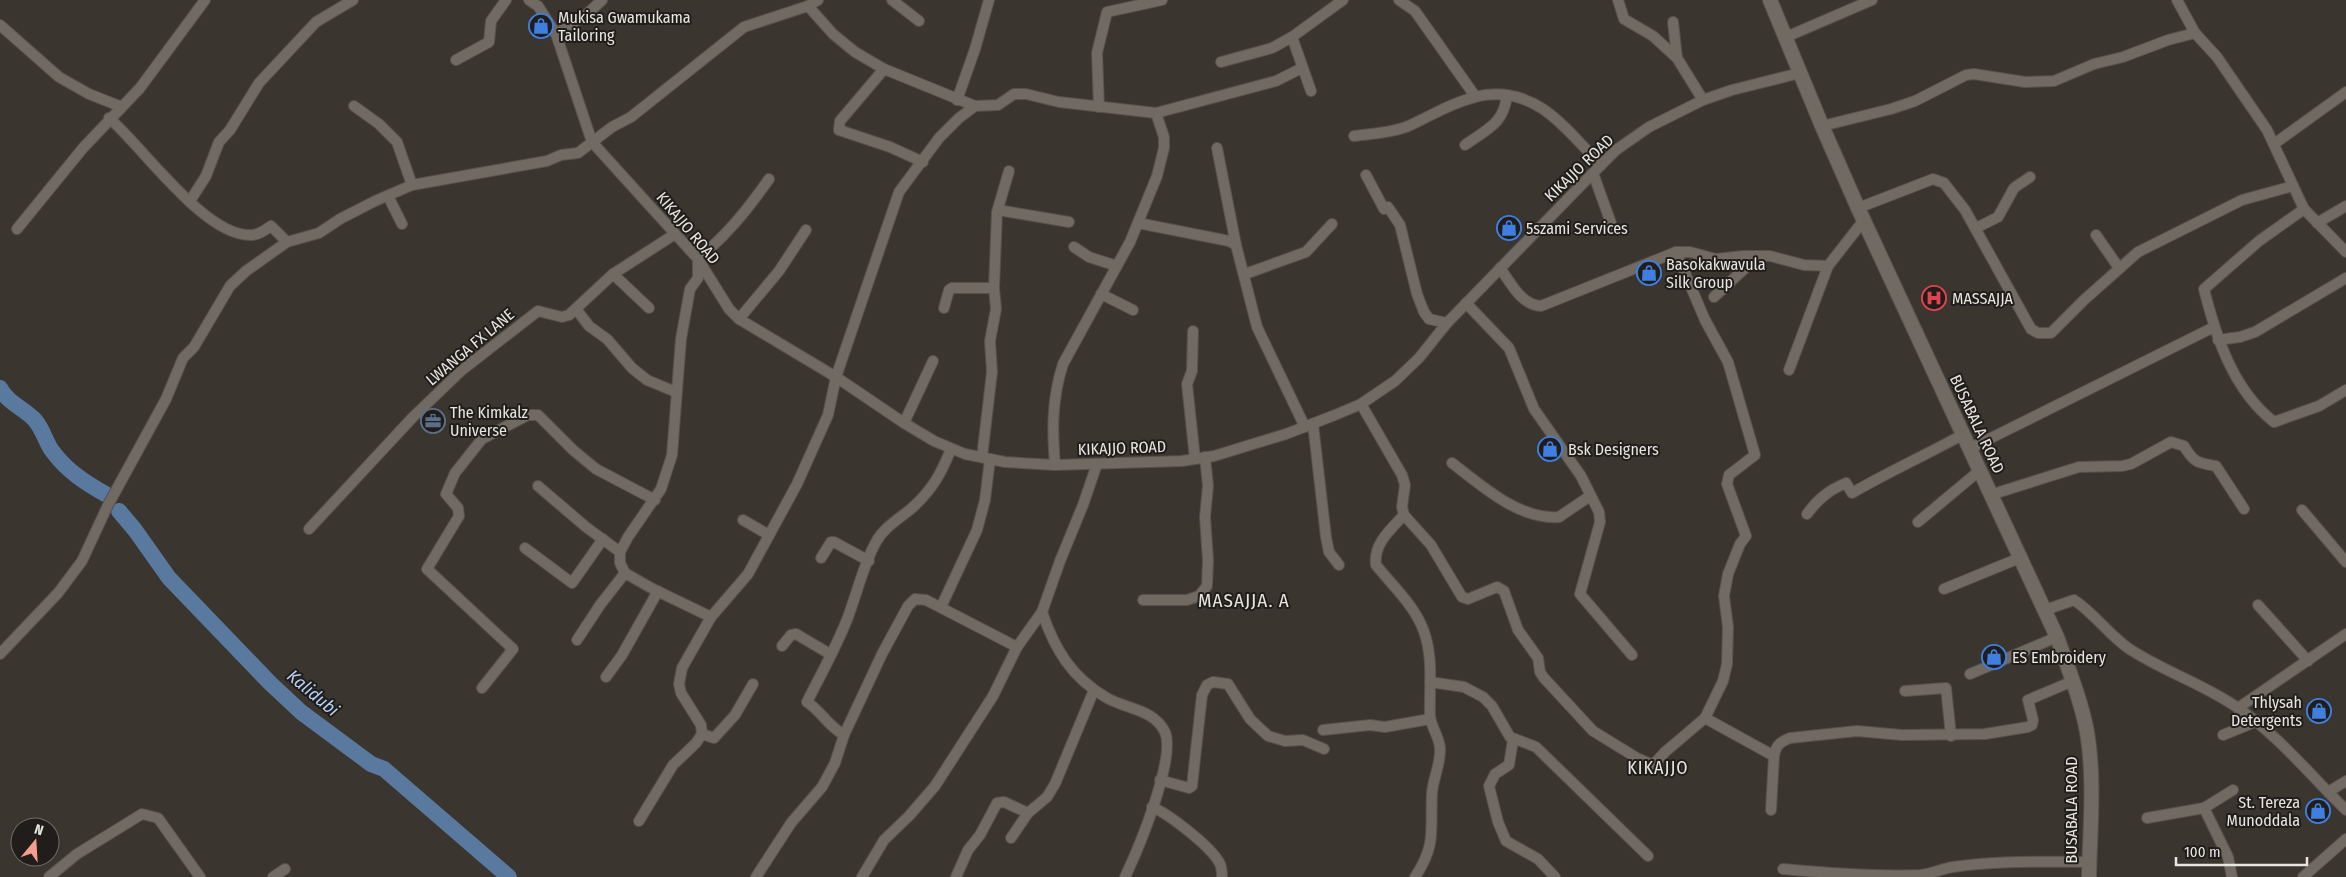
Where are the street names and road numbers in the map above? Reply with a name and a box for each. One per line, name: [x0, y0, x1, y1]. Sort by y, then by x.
street label: KIKAJJO ROAD: [1541, 131, 1617, 205]
street label: KIKAJJO ROAD: [652, 188, 724, 268]
street label: LWANGA FX LANE: [422, 305, 518, 389]
street label: BUSABALA ROAD: [1946, 372, 2008, 476]
street label: KIKAJJO ROAD: [1078, 437, 1166, 459]
street label: BUSABALA ROAD: [2062, 757, 2081, 863]

